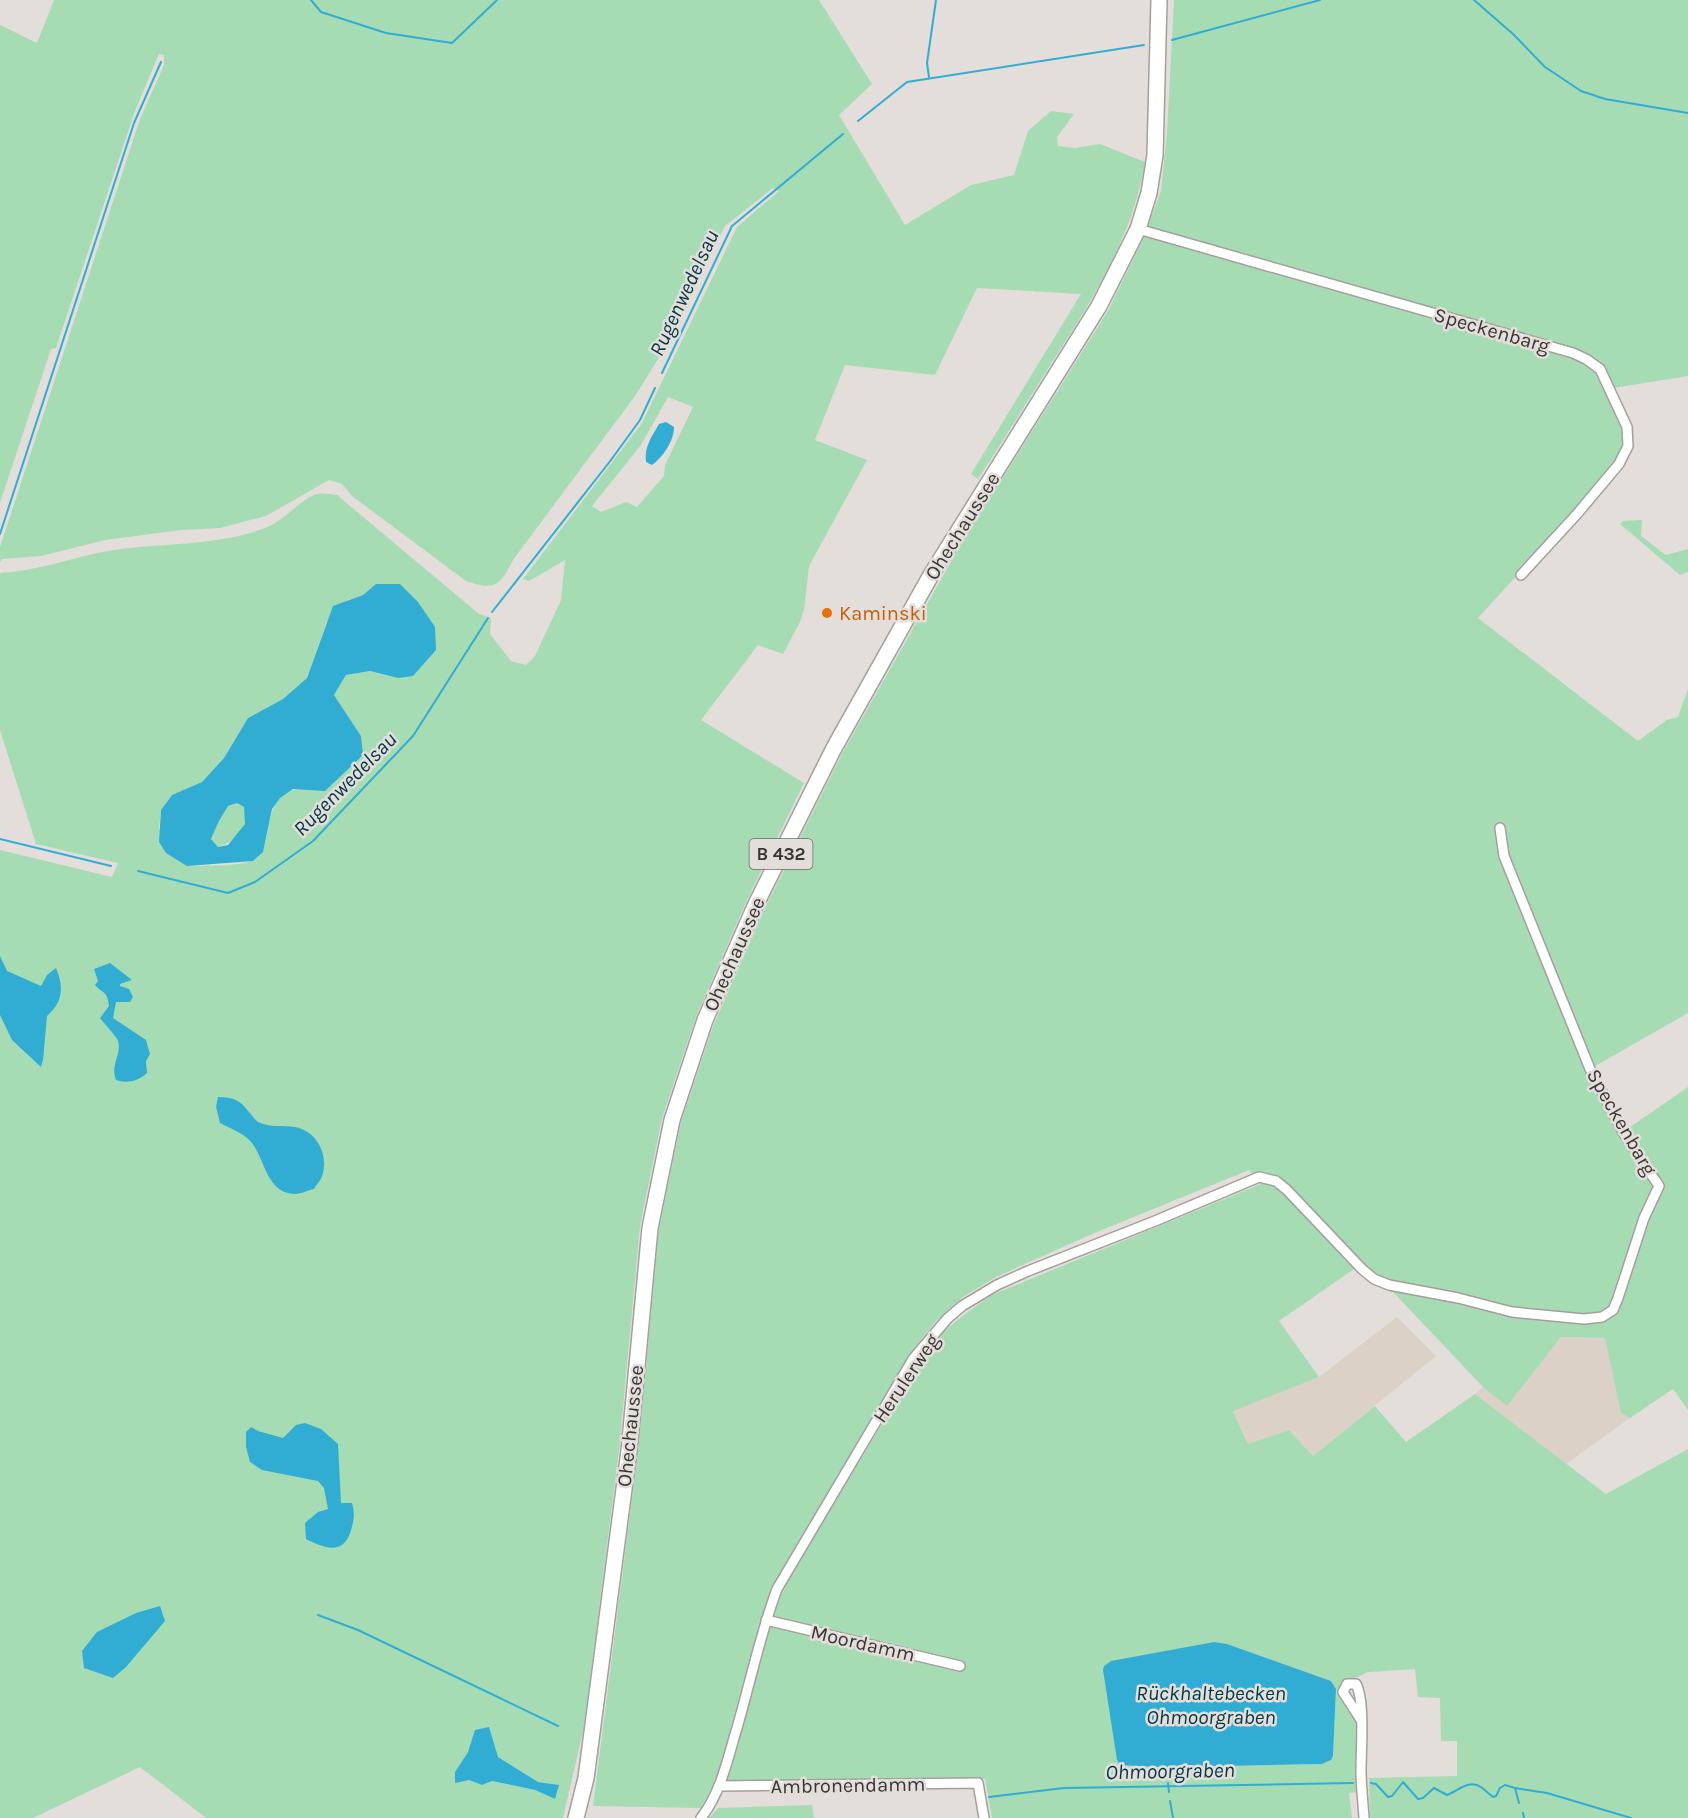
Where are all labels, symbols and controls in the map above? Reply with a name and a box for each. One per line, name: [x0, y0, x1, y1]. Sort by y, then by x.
water label: Rugenwedelsau: [644, 226, 724, 360]
street label: Speckenbarg: [1431, 303, 1552, 358]
street label: Ohechaussee: [920, 468, 1005, 584]
place label: Kaminski: [839, 602, 927, 625]
marker: Kaminski: [820, 606, 834, 620]
water label: Rugenwedelsau: [288, 727, 402, 841]
road number: B 432: [750, 839, 812, 869]
street label: Ohechaussee: [699, 894, 770, 1015]
street label: Speckenbarg: [1582, 1065, 1661, 1180]
street label: Herulerweg: [868, 1330, 945, 1427]
street label: Ohechaussee: [613, 1364, 648, 1488]
street label: Moordamm: [809, 1620, 917, 1667]
water label: Rückhaltebecken Ohmoorgraben: [1136, 1681, 1286, 1729]
water label: Ohmoorgraben: [1105, 1758, 1235, 1784]
street label: Ambronendamm: [770, 1773, 926, 1798]

